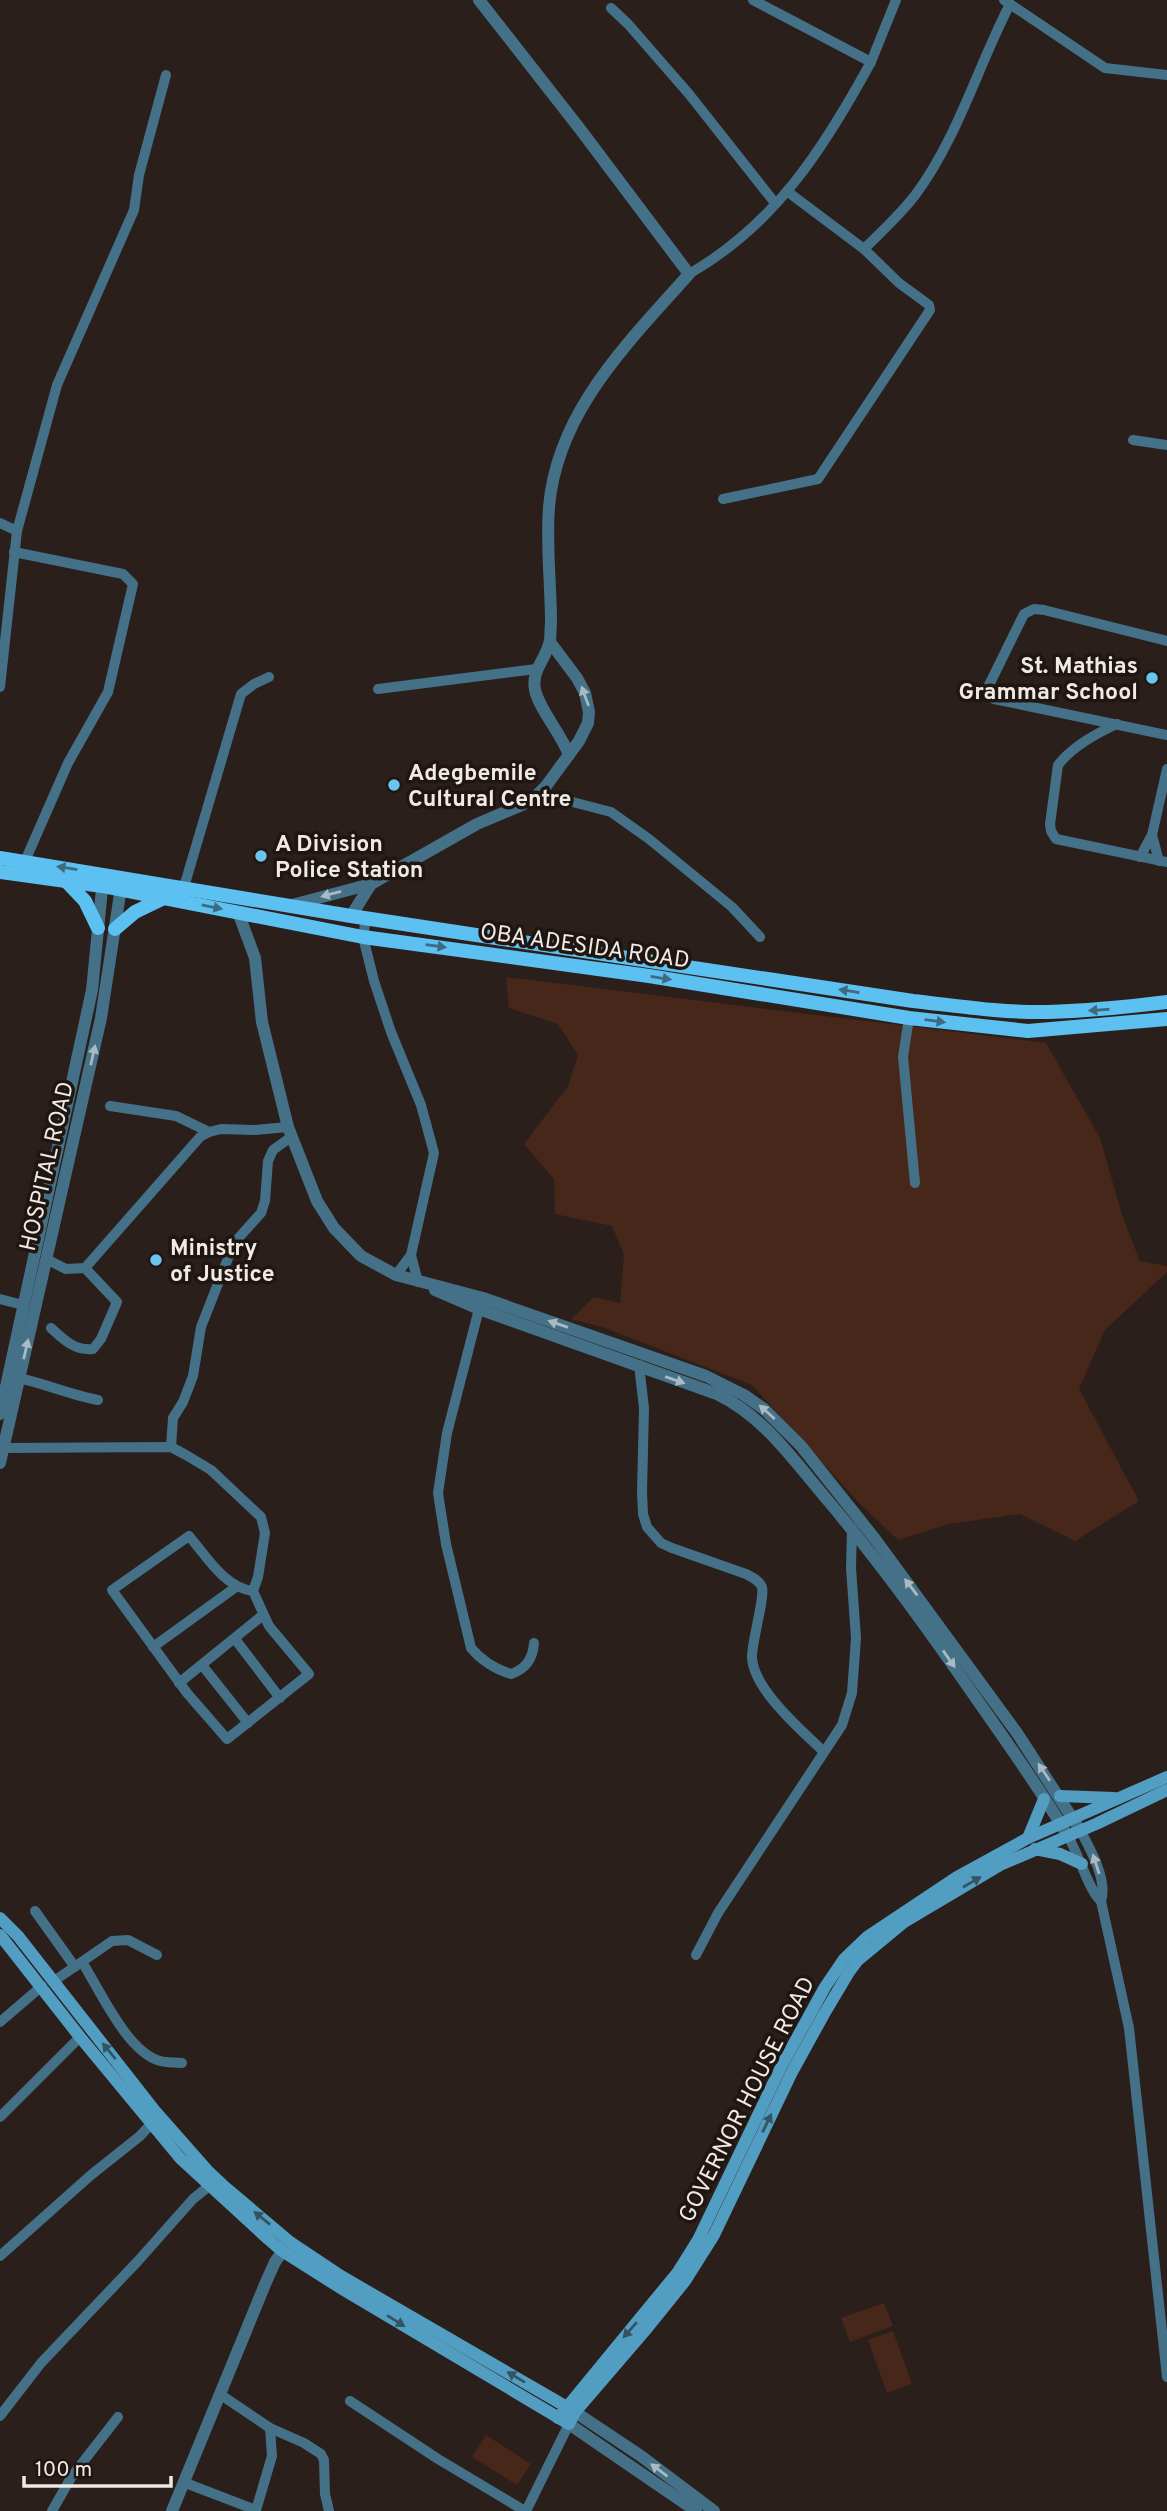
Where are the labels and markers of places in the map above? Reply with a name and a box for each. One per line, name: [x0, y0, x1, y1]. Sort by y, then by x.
place label: St. Mathias Grammar School: [959, 653, 1138, 708]
marker: St. Mathias Grammar School: [1144, 670, 1160, 686]
place label: Adegbemile Cultural Centre: [408, 760, 571, 815]
marker: Adegbemile Cultural Centre: [386, 777, 402, 793]
place label: A Division Police Station: [275, 831, 423, 886]
marker: A Division Police Station: [253, 848, 269, 864]
place label: Ministry of Justice: [170, 1235, 275, 1290]
marker: Ministry of Justice: [148, 1252, 164, 1268]

